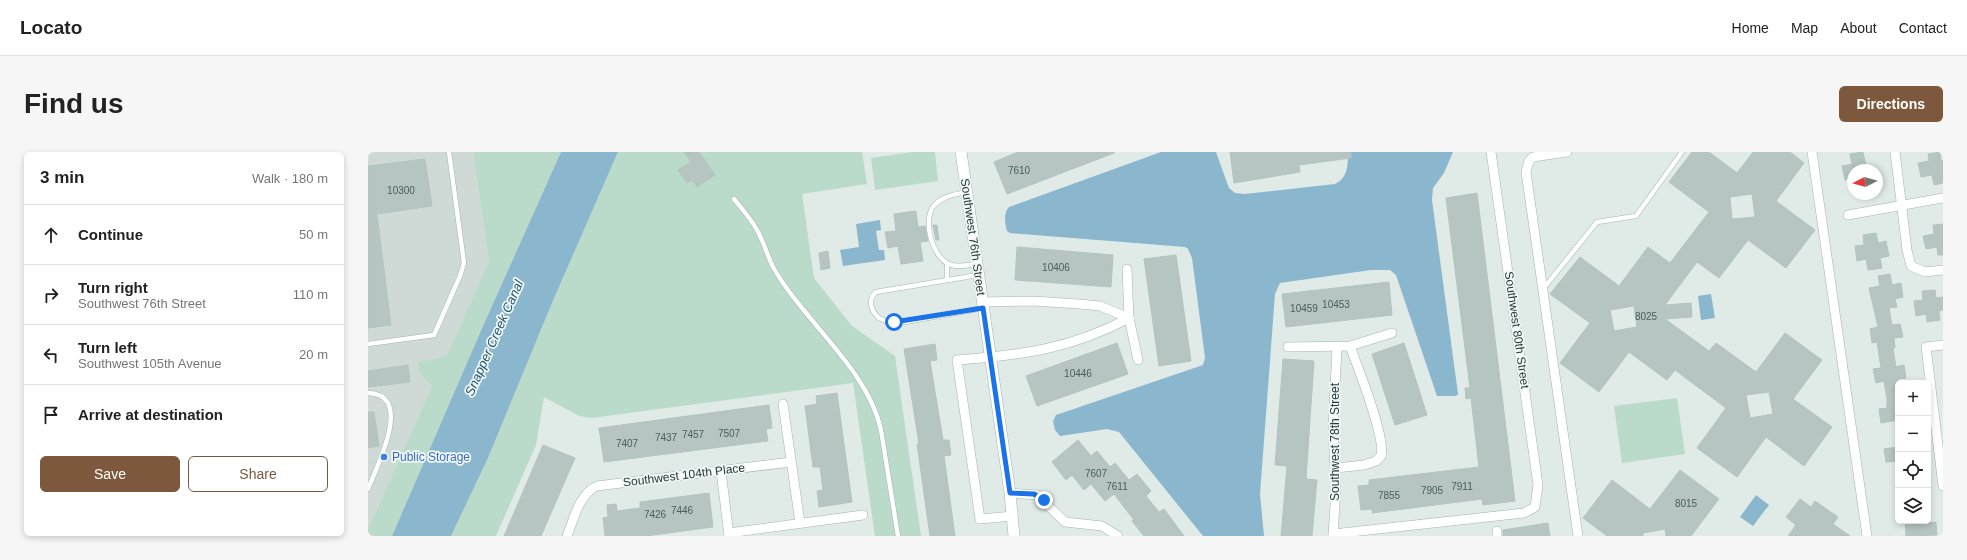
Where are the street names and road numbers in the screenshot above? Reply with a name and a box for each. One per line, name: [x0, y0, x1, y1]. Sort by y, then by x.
street label: Southwest 76th Street: [958, 178, 988, 297]
street label: Southwest 80th Street: [1502, 271, 1532, 390]
street label: Southwest 78th Street: [1328, 382, 1342, 501]
street label: Southwest 104th Place: [622, 461, 746, 489]

